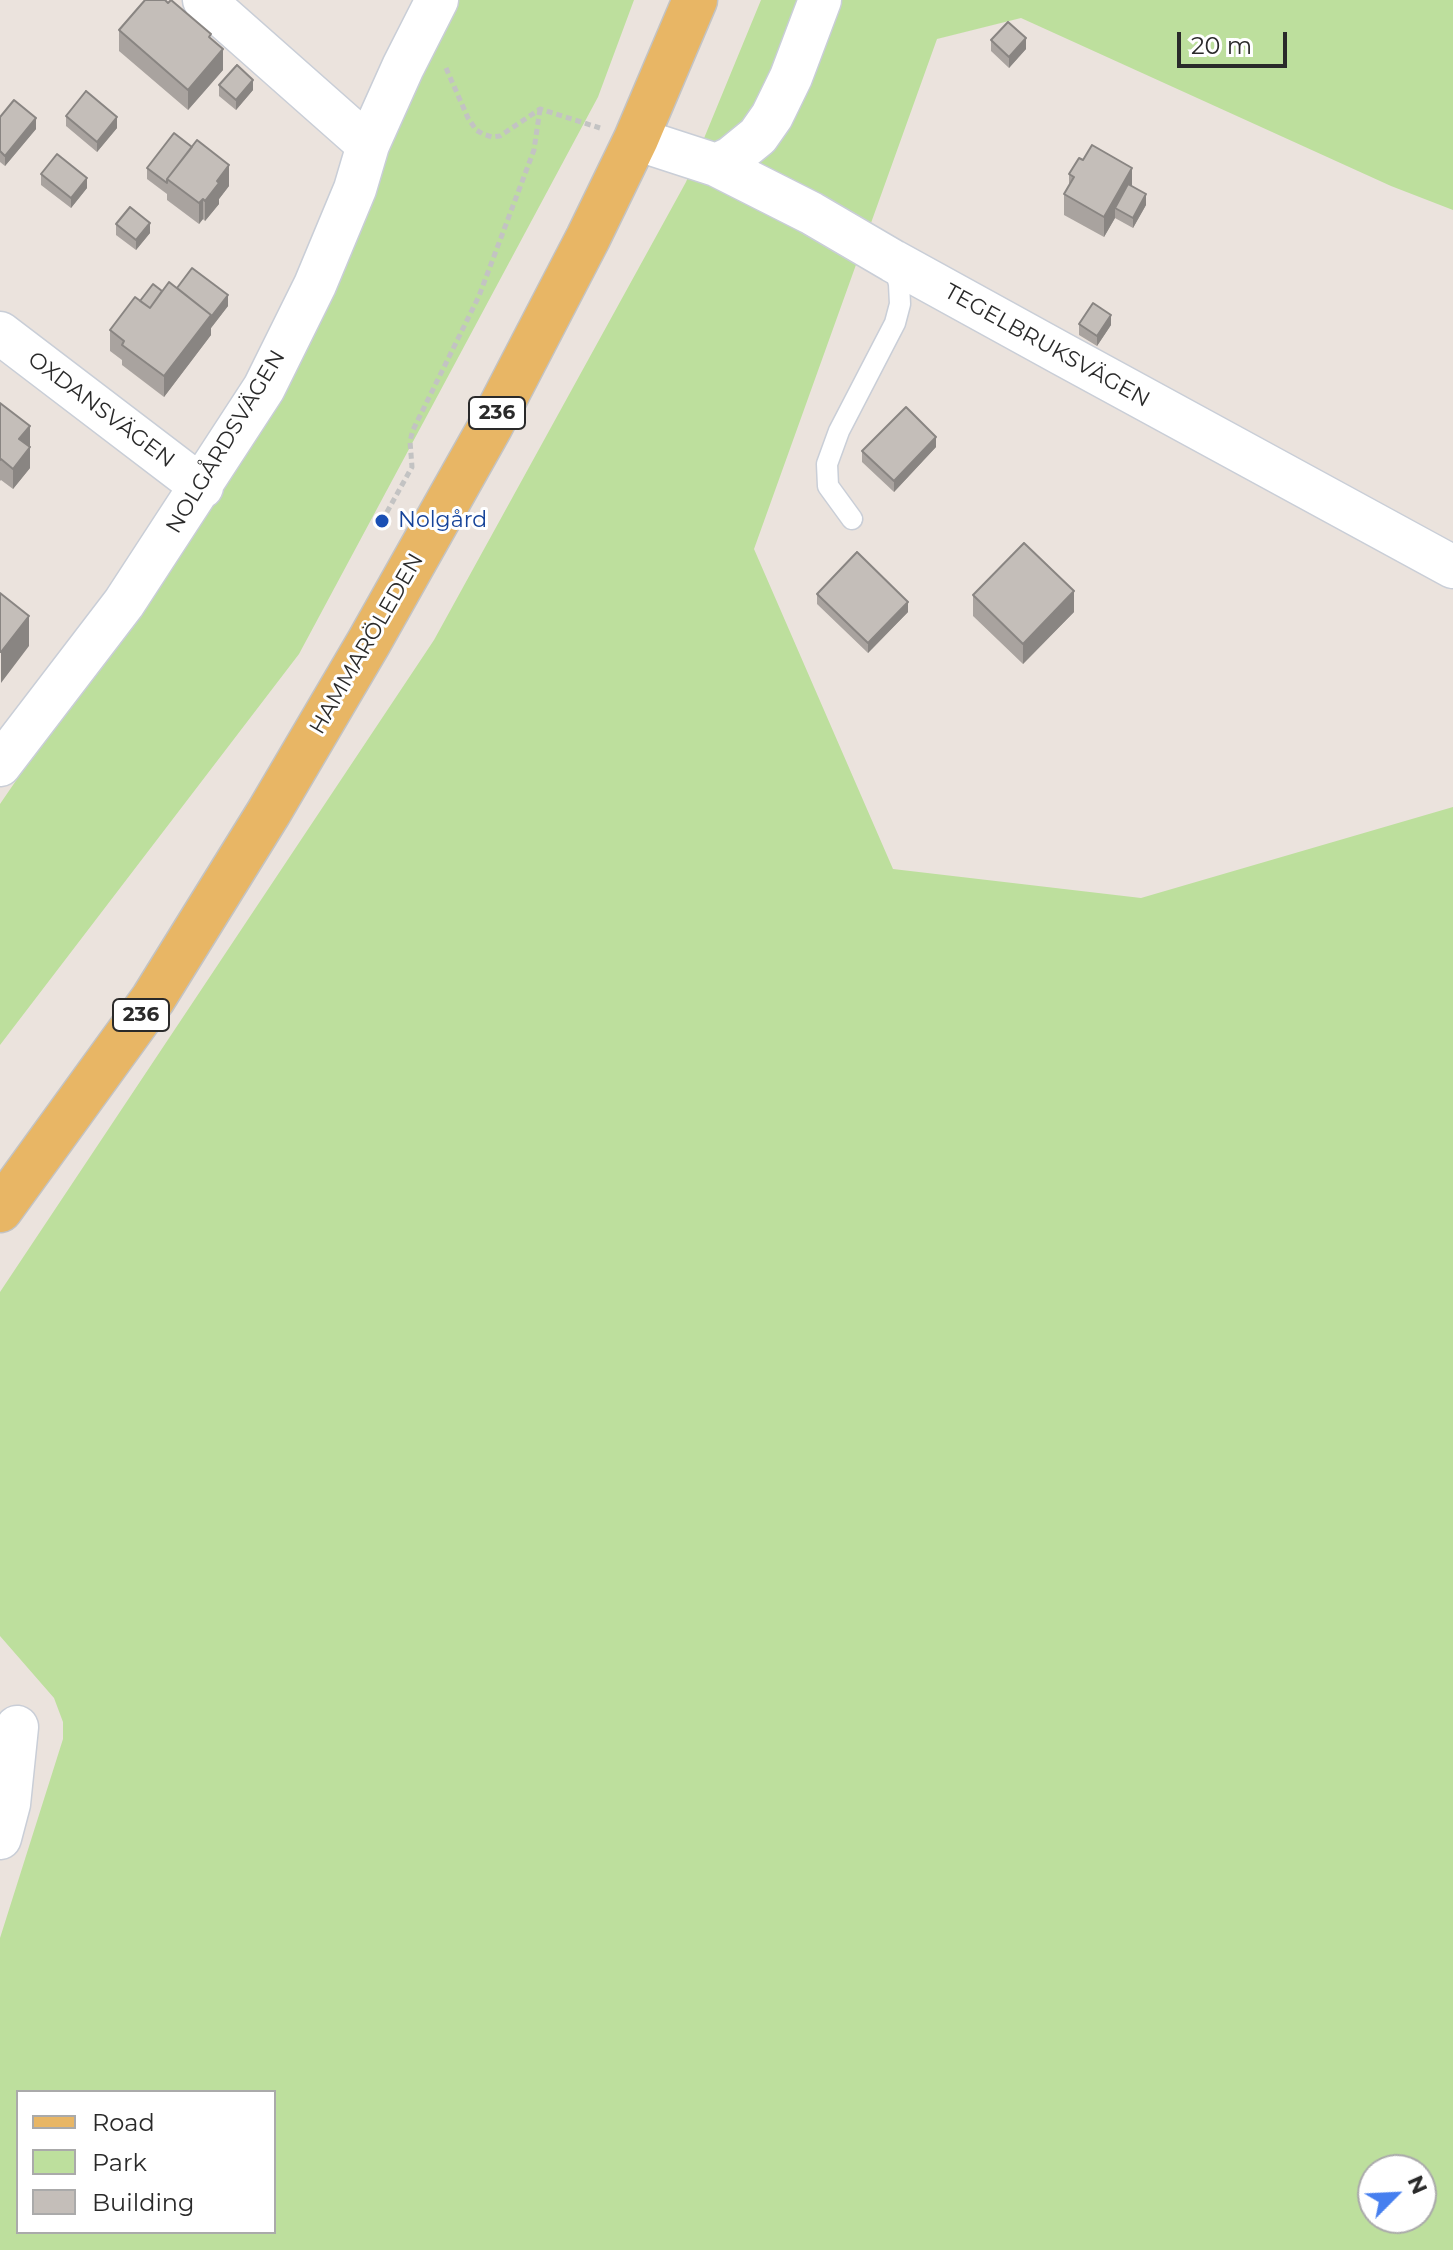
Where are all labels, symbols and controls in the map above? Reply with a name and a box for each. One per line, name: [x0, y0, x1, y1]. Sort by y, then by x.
scale bar: [1181, 16, 1291, 66]
text: 20 m: [1191, 31, 1252, 60]
street label: TEGELBRUKSVÄGEN: [940, 279, 1154, 413]
street label: OXDANSVÄGEN: [22, 346, 180, 474]
street label: NOLGÅRDSVÄGEN: [161, 346, 291, 538]
road number: 236: [469, 397, 525, 429]
place label: Nolgård: [398, 508, 487, 534]
marker: Nolgård: [373, 512, 391, 530]
street label: HAMMARÖLEDEN: [305, 549, 429, 739]
road number: 236: [113, 999, 169, 1031]
legend: [16, 2090, 276, 2234]
text: Road: [92, 2108, 155, 2137]
text: Park: [92, 2148, 147, 2177]
north arrow: [1357, 2154, 1437, 2234]
text: N: [1402, 2171, 1434, 2198]
text: Building: [92, 2188, 195, 2217]

